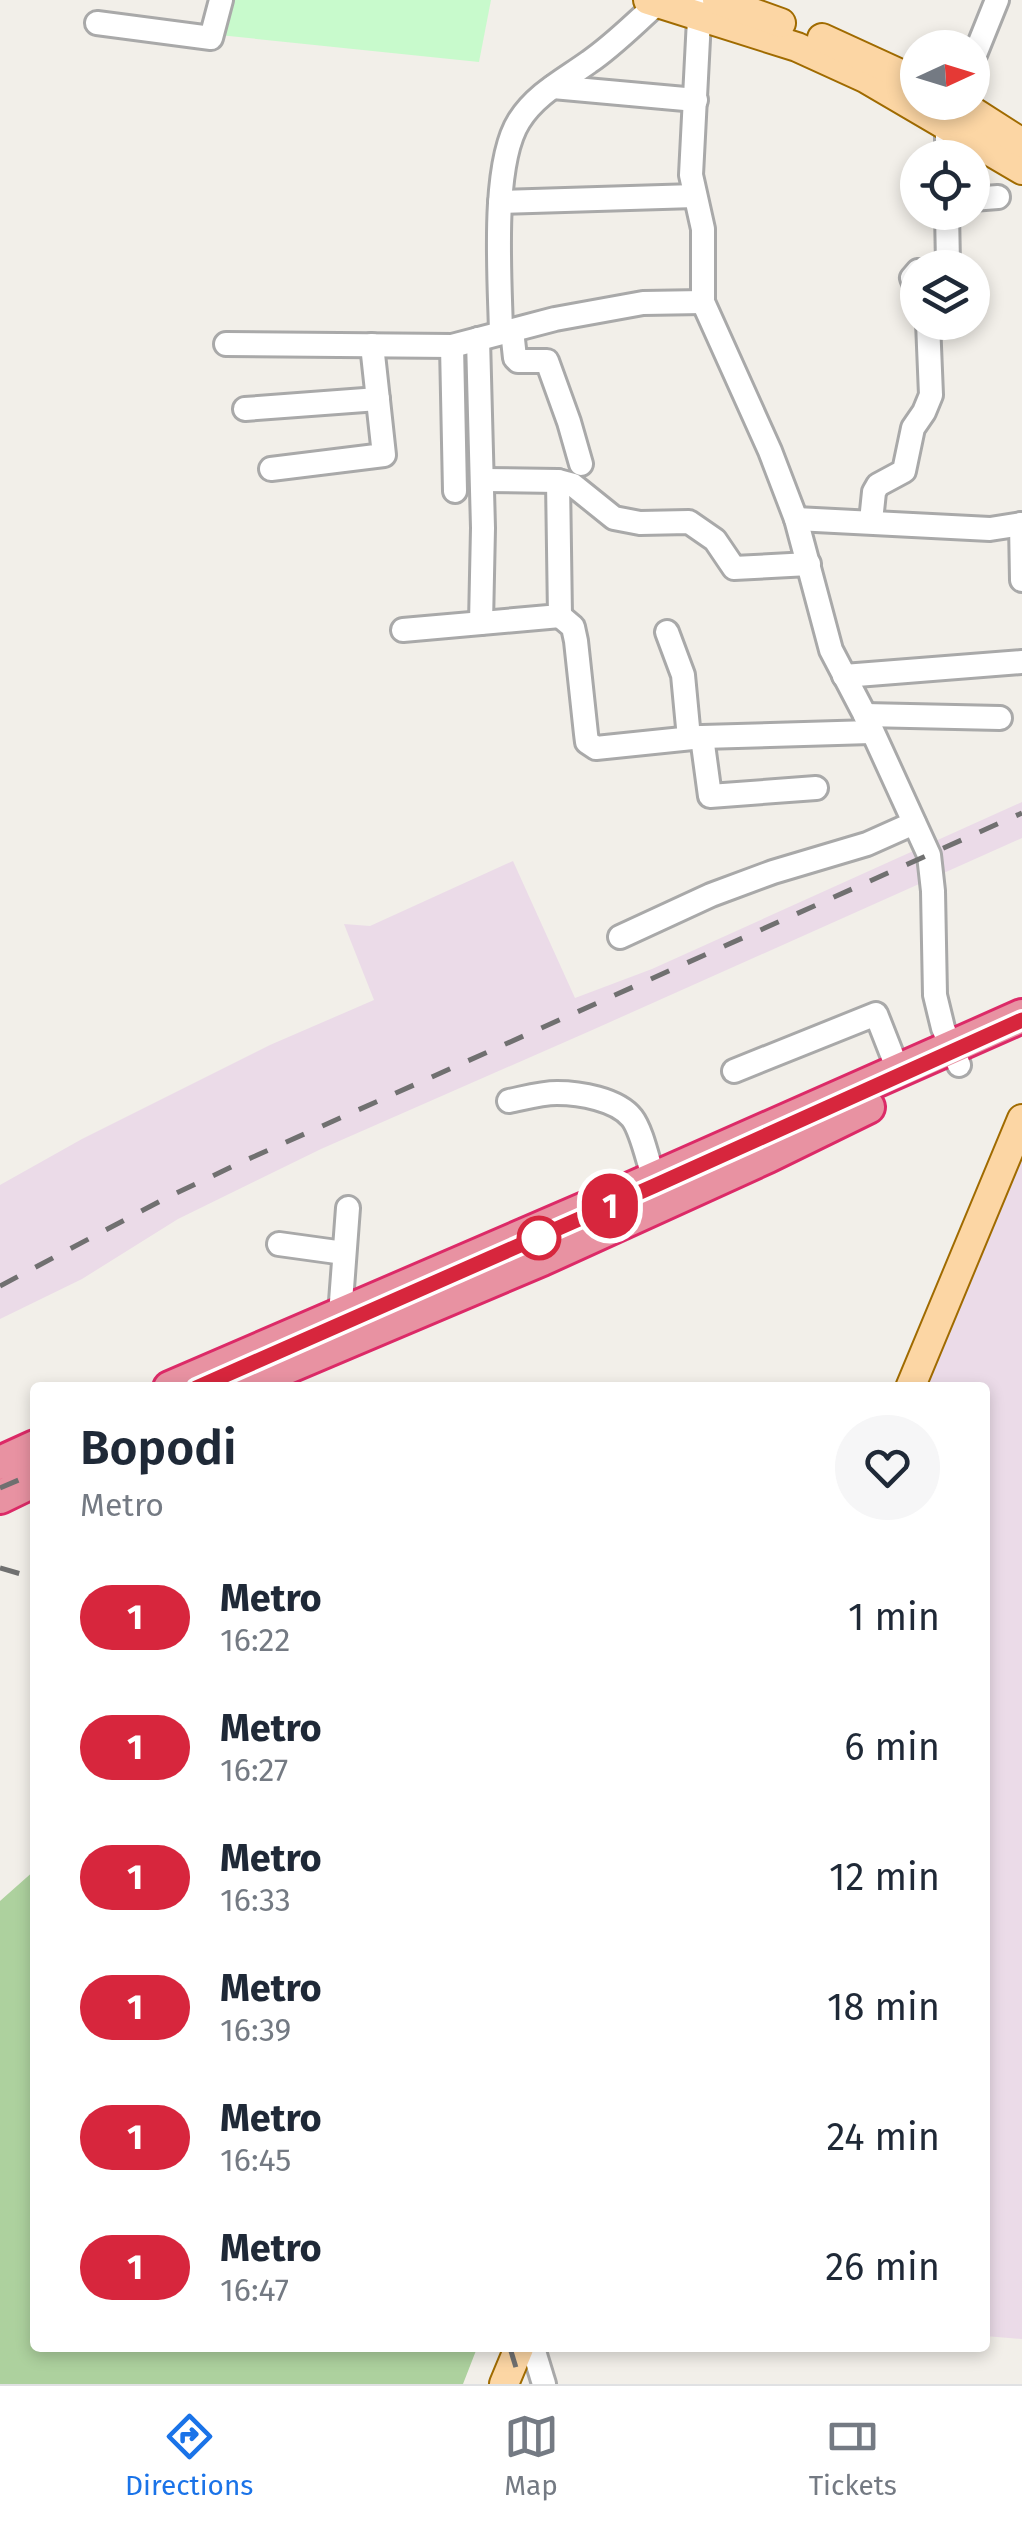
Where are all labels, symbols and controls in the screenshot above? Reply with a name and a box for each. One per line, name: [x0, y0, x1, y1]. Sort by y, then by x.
north arrow: [900, 30, 990, 120]
map controls: [900, 30, 990, 340]
button: locate: [900, 140, 990, 230]
button: layers: [900, 250, 990, 340]
line badge: 1: [578, 1174, 642, 1238]
text: 1: [602, 1185, 618, 1227]
unlabelled marker: [518, 1217, 560, 1259]
button: heart: [835, 1415, 940, 1520]
text: Bopodi: [80, 1419, 236, 1477]
text: Metro: [80, 1486, 164, 1524]
text: Metro: [220, 1575, 322, 1621]
text: 1 min: [848, 1594, 940, 1640]
text: 1: [127, 1596, 143, 1638]
text: 16:22: [220, 1621, 290, 1659]
text: Metro: [220, 1705, 322, 1751]
text: 6 min: [844, 1724, 940, 1770]
text: 1: [127, 1726, 143, 1768]
text: 16:27: [220, 1751, 288, 1789]
text: Metro: [220, 1835, 322, 1881]
text: 12 min: [829, 1854, 940, 1900]
text: 1: [127, 1856, 143, 1898]
text: 16:33: [220, 1881, 291, 1919]
text: Metro: [220, 1965, 322, 2011]
text: 18 min: [827, 1984, 940, 2030]
text: 1: [127, 1986, 143, 2028]
text: 16:39: [220, 2011, 291, 2049]
text: Metro: [220, 2095, 322, 2141]
text: 24 min: [826, 2114, 940, 2160]
text: 1: [127, 2116, 143, 2158]
text: 16:45: [220, 2141, 291, 2179]
text: Metro: [220, 2225, 322, 2271]
text: 26 min: [825, 2244, 940, 2290]
text: 1: [127, 2246, 143, 2288]
text: 16:47: [220, 2271, 289, 2309]
tab: Directions: [125, 2409, 253, 2502]
tab: Map: [504, 2409, 559, 2502]
tab: Tickets: [809, 2409, 897, 2502]

